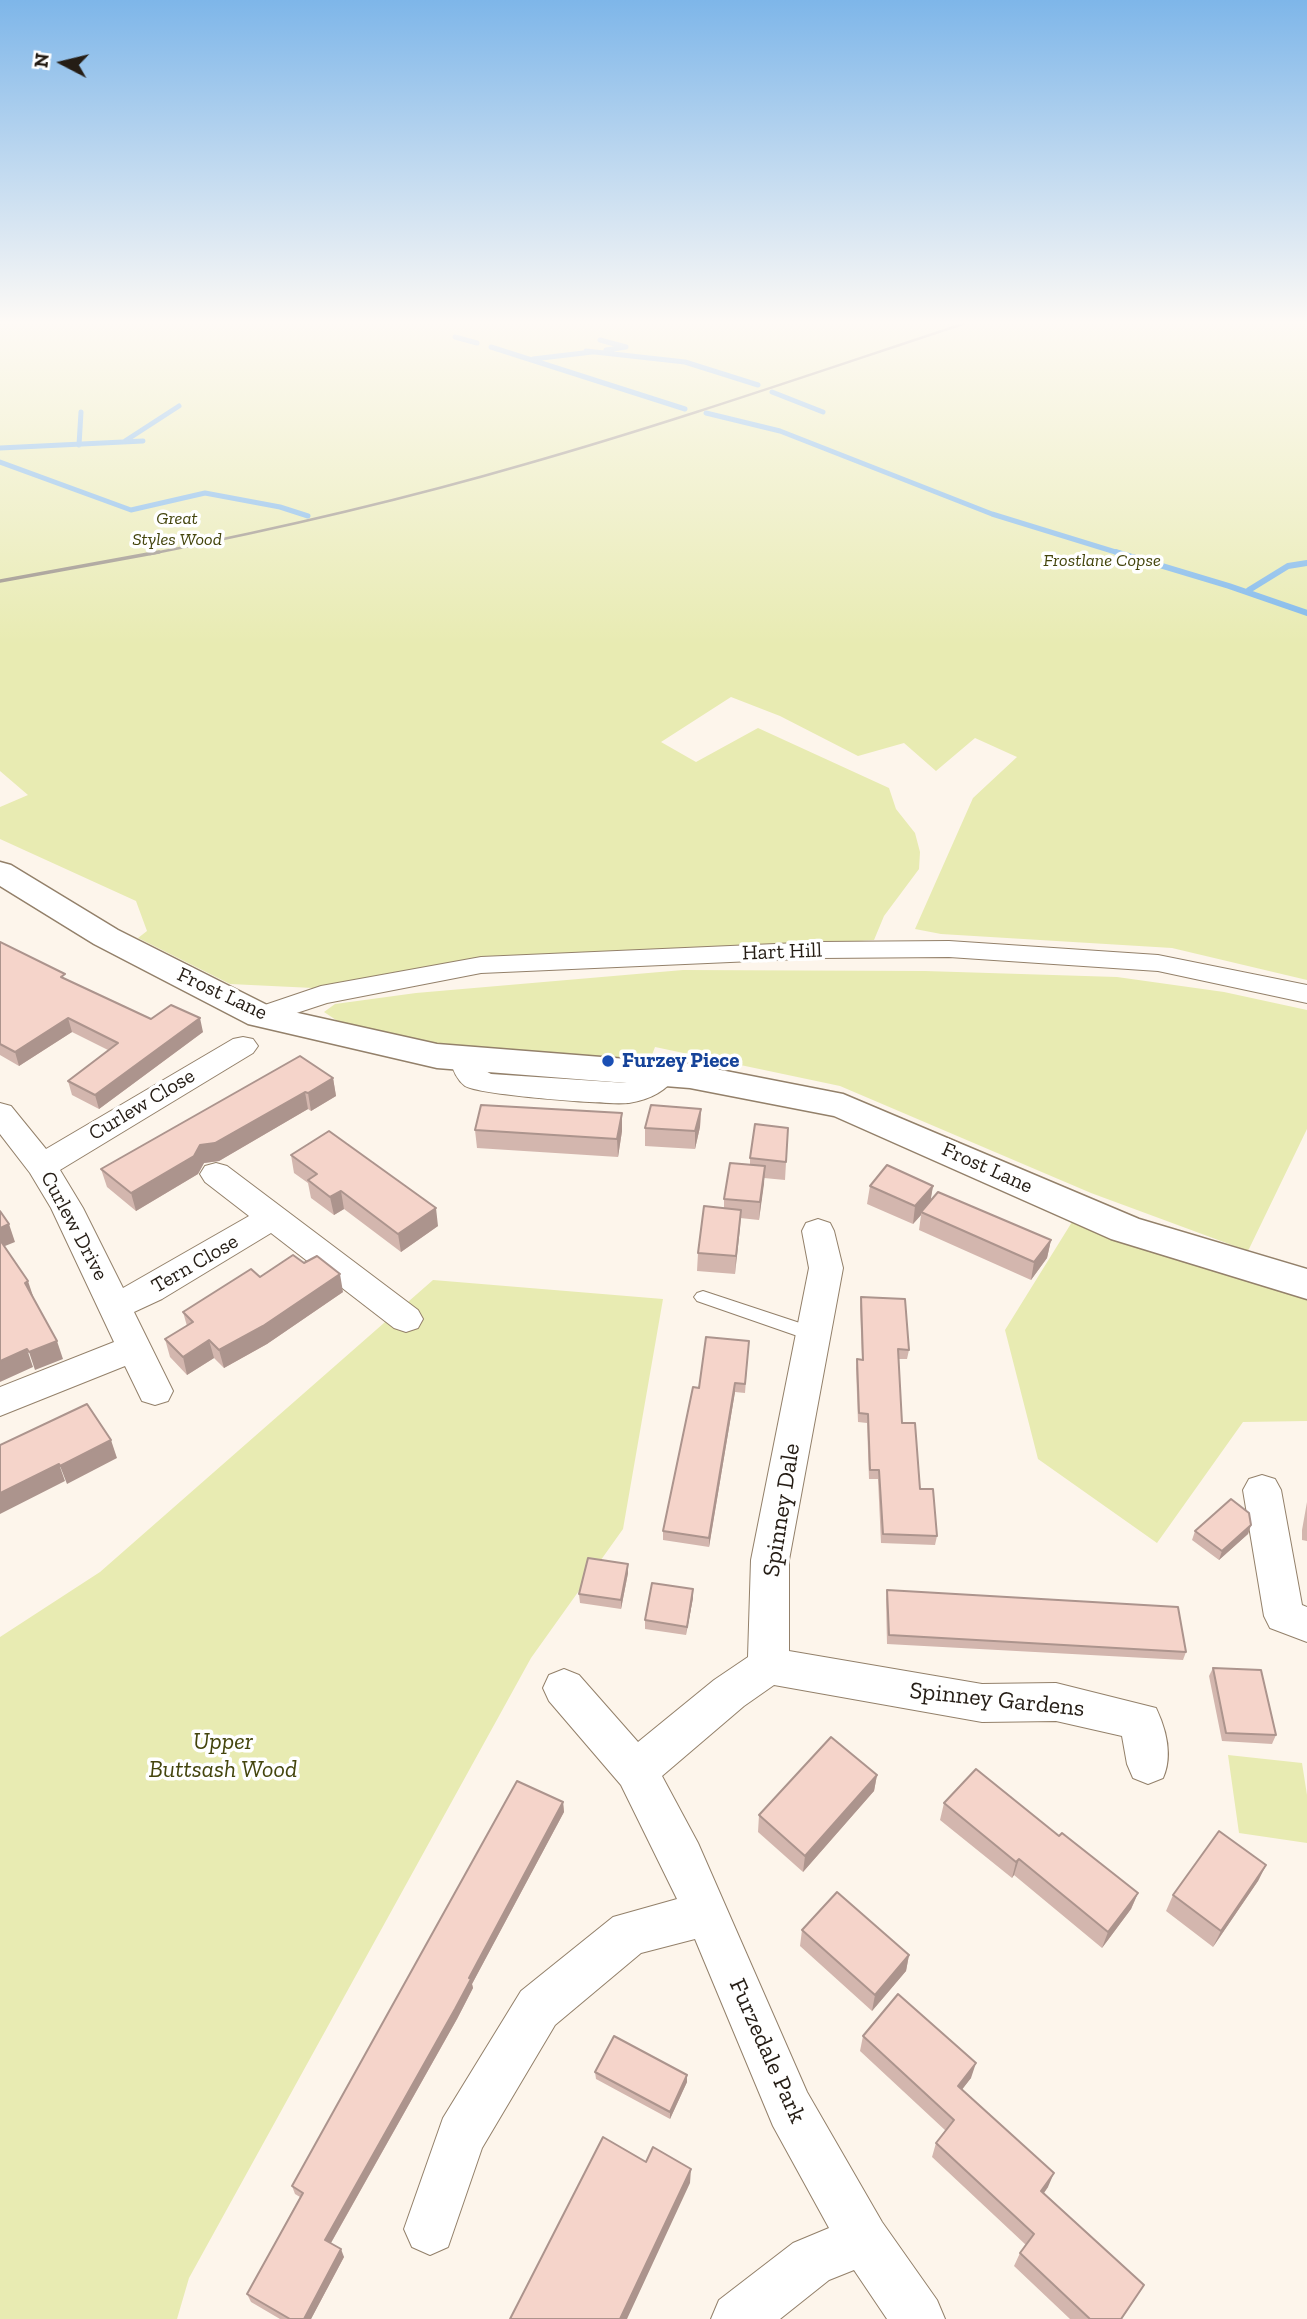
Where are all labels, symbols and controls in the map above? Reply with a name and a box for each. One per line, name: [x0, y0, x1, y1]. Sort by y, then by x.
north arrow: [28, 28, 98, 98]
text: N: [29, 52, 54, 69]
park label: Great Styles Wood: [132, 508, 222, 550]
park label: Frostlane Copse: [1043, 550, 1161, 572]
street label: Hart Hill: [742, 938, 822, 966]
street label: Frost Lane: [173, 962, 271, 1026]
place label: Furzey Piece: [622, 1048, 739, 1074]
marker: Furzey Piece: [600, 1053, 616, 1069]
street label: Curlew Close: [84, 1064, 200, 1146]
street label: Frost Lane: [938, 1137, 1036, 1199]
street label: Curlew Drive: [35, 1167, 113, 1285]
street label: Tern Close: [147, 1229, 243, 1299]
street label: Spinney Dale: [757, 1441, 807, 1579]
street label: Spinney Gardens: [908, 1676, 1086, 1724]
park label: Upper Buttsash Wood: [149, 1728, 297, 1784]
street label: Furzedale Park: [722, 1974, 812, 2128]

